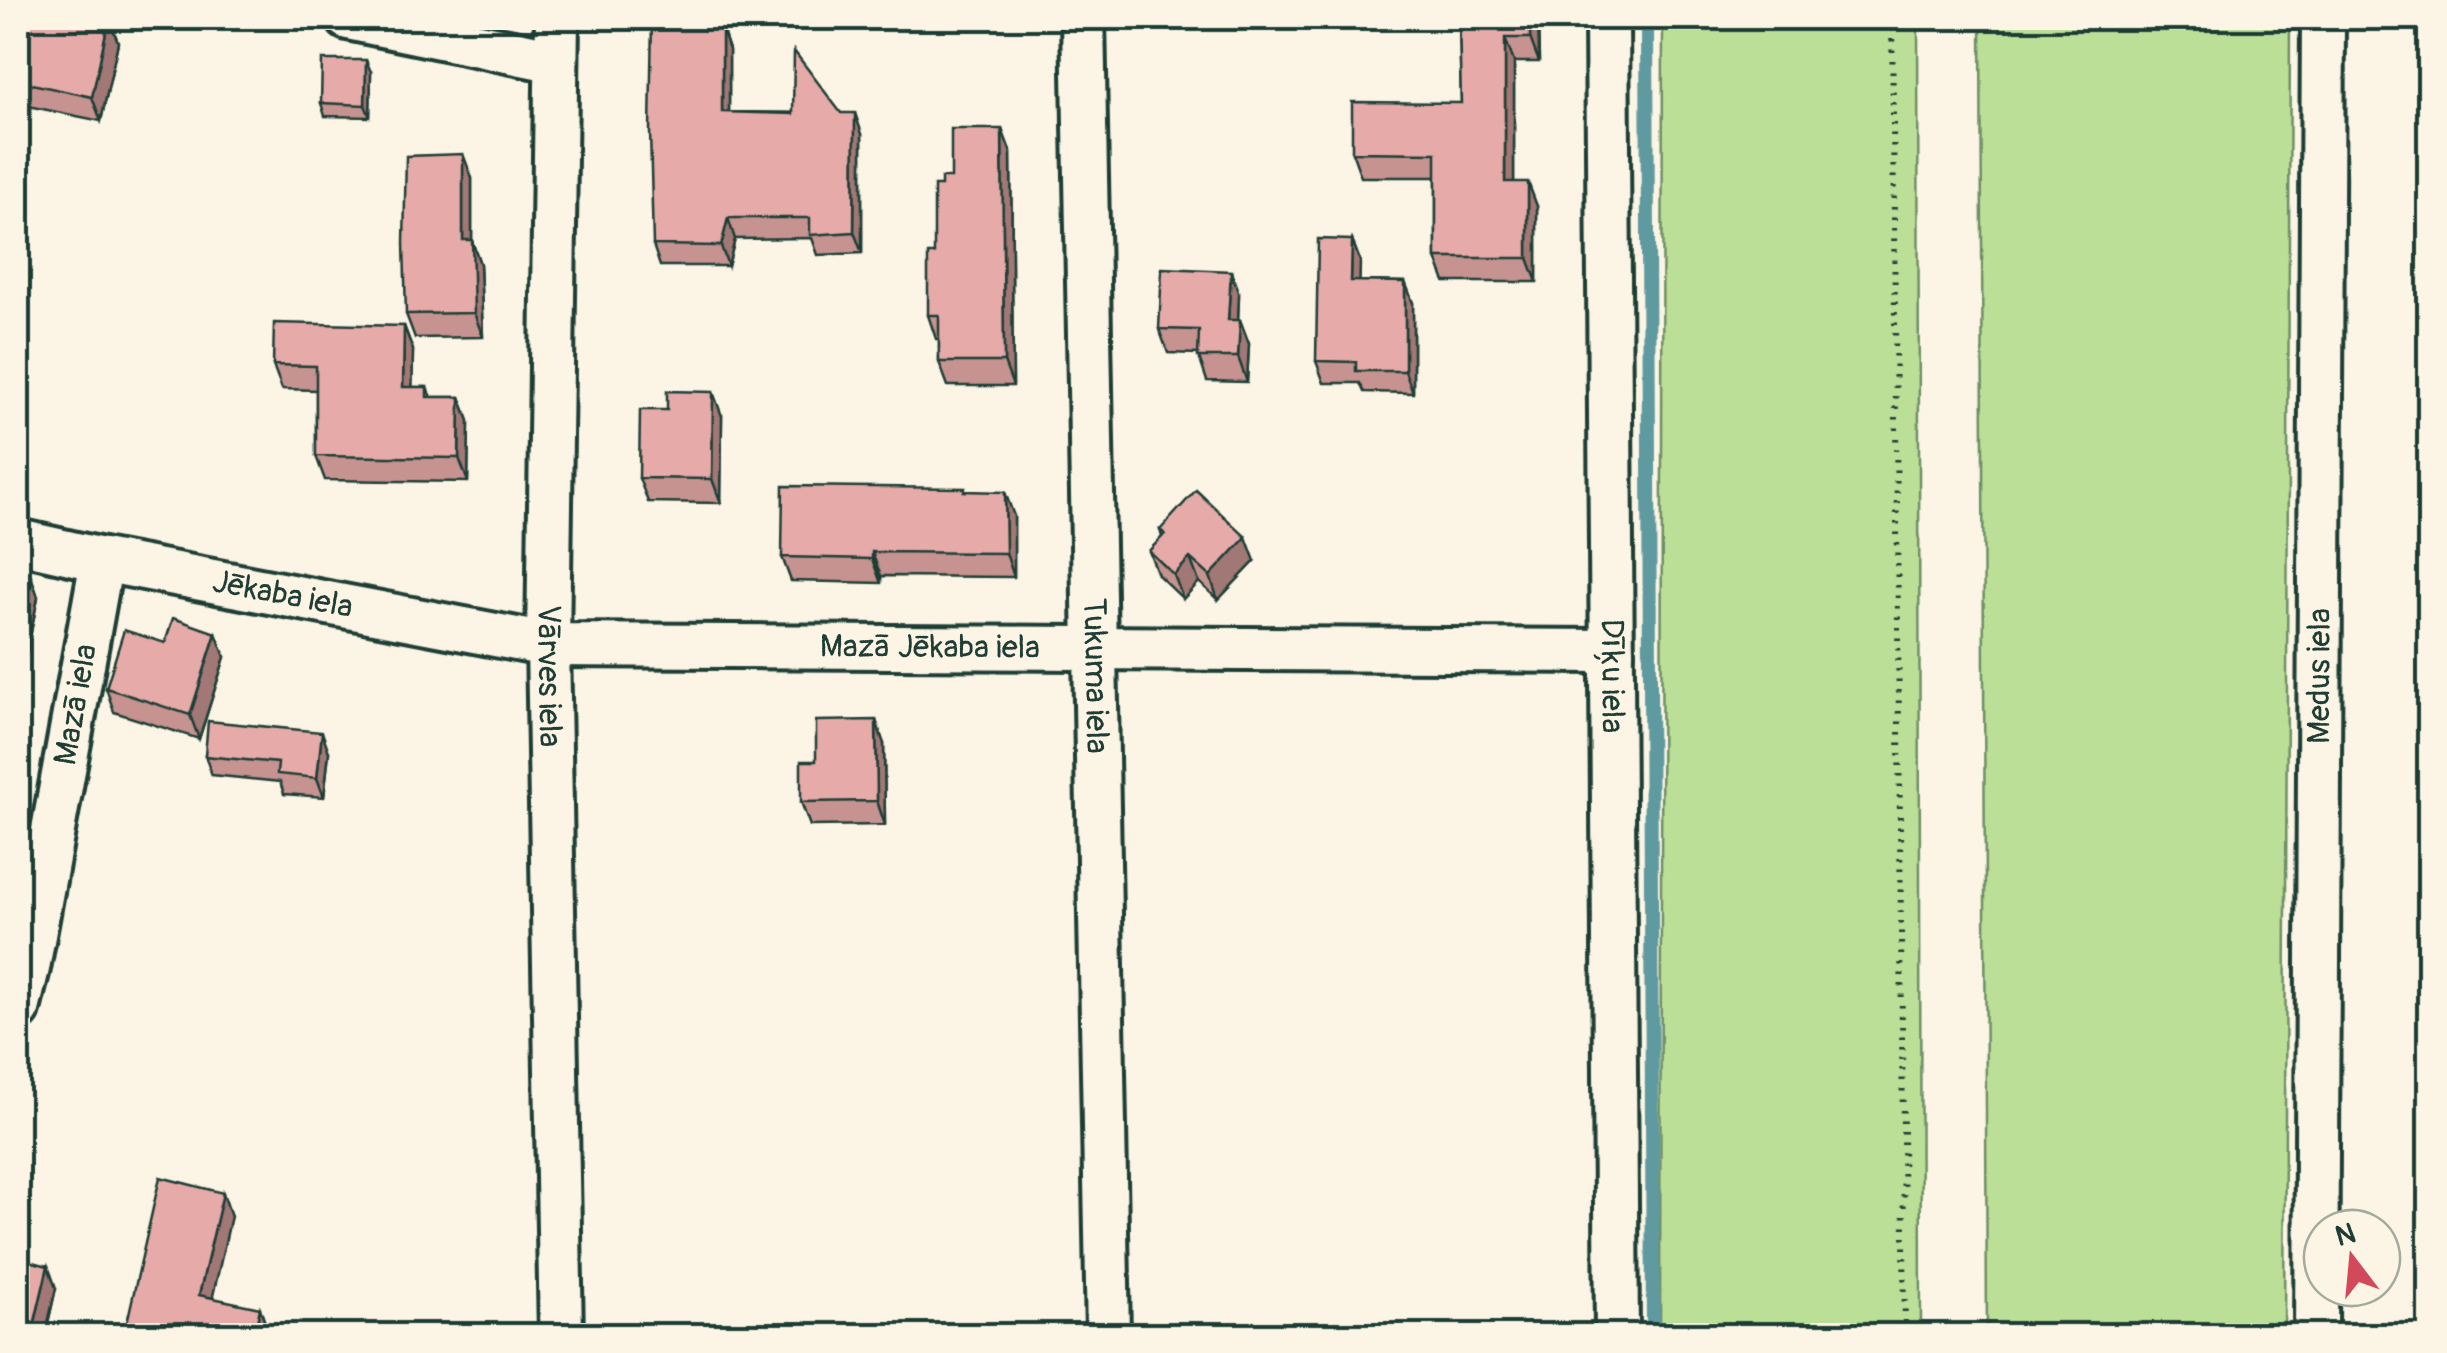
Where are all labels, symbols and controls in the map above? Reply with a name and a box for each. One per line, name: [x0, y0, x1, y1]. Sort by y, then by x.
street label: Jēkaba iela: [209, 561, 356, 627]
street label: Tukuma iela: [1074, 598, 1117, 754]
street label: Vārves iela: [528, 604, 570, 748]
street label: Medus iela: [2299, 608, 2340, 744]
street label: Dīķu iela: [1592, 619, 1632, 733]
street label: Mazā Jēkaba iela: [820, 627, 1040, 668]
street label: Mazā iela: [45, 641, 106, 768]
north arrow: [2302, 1208, 2402, 1308]
text: N: [2332, 1216, 2359, 1255]

